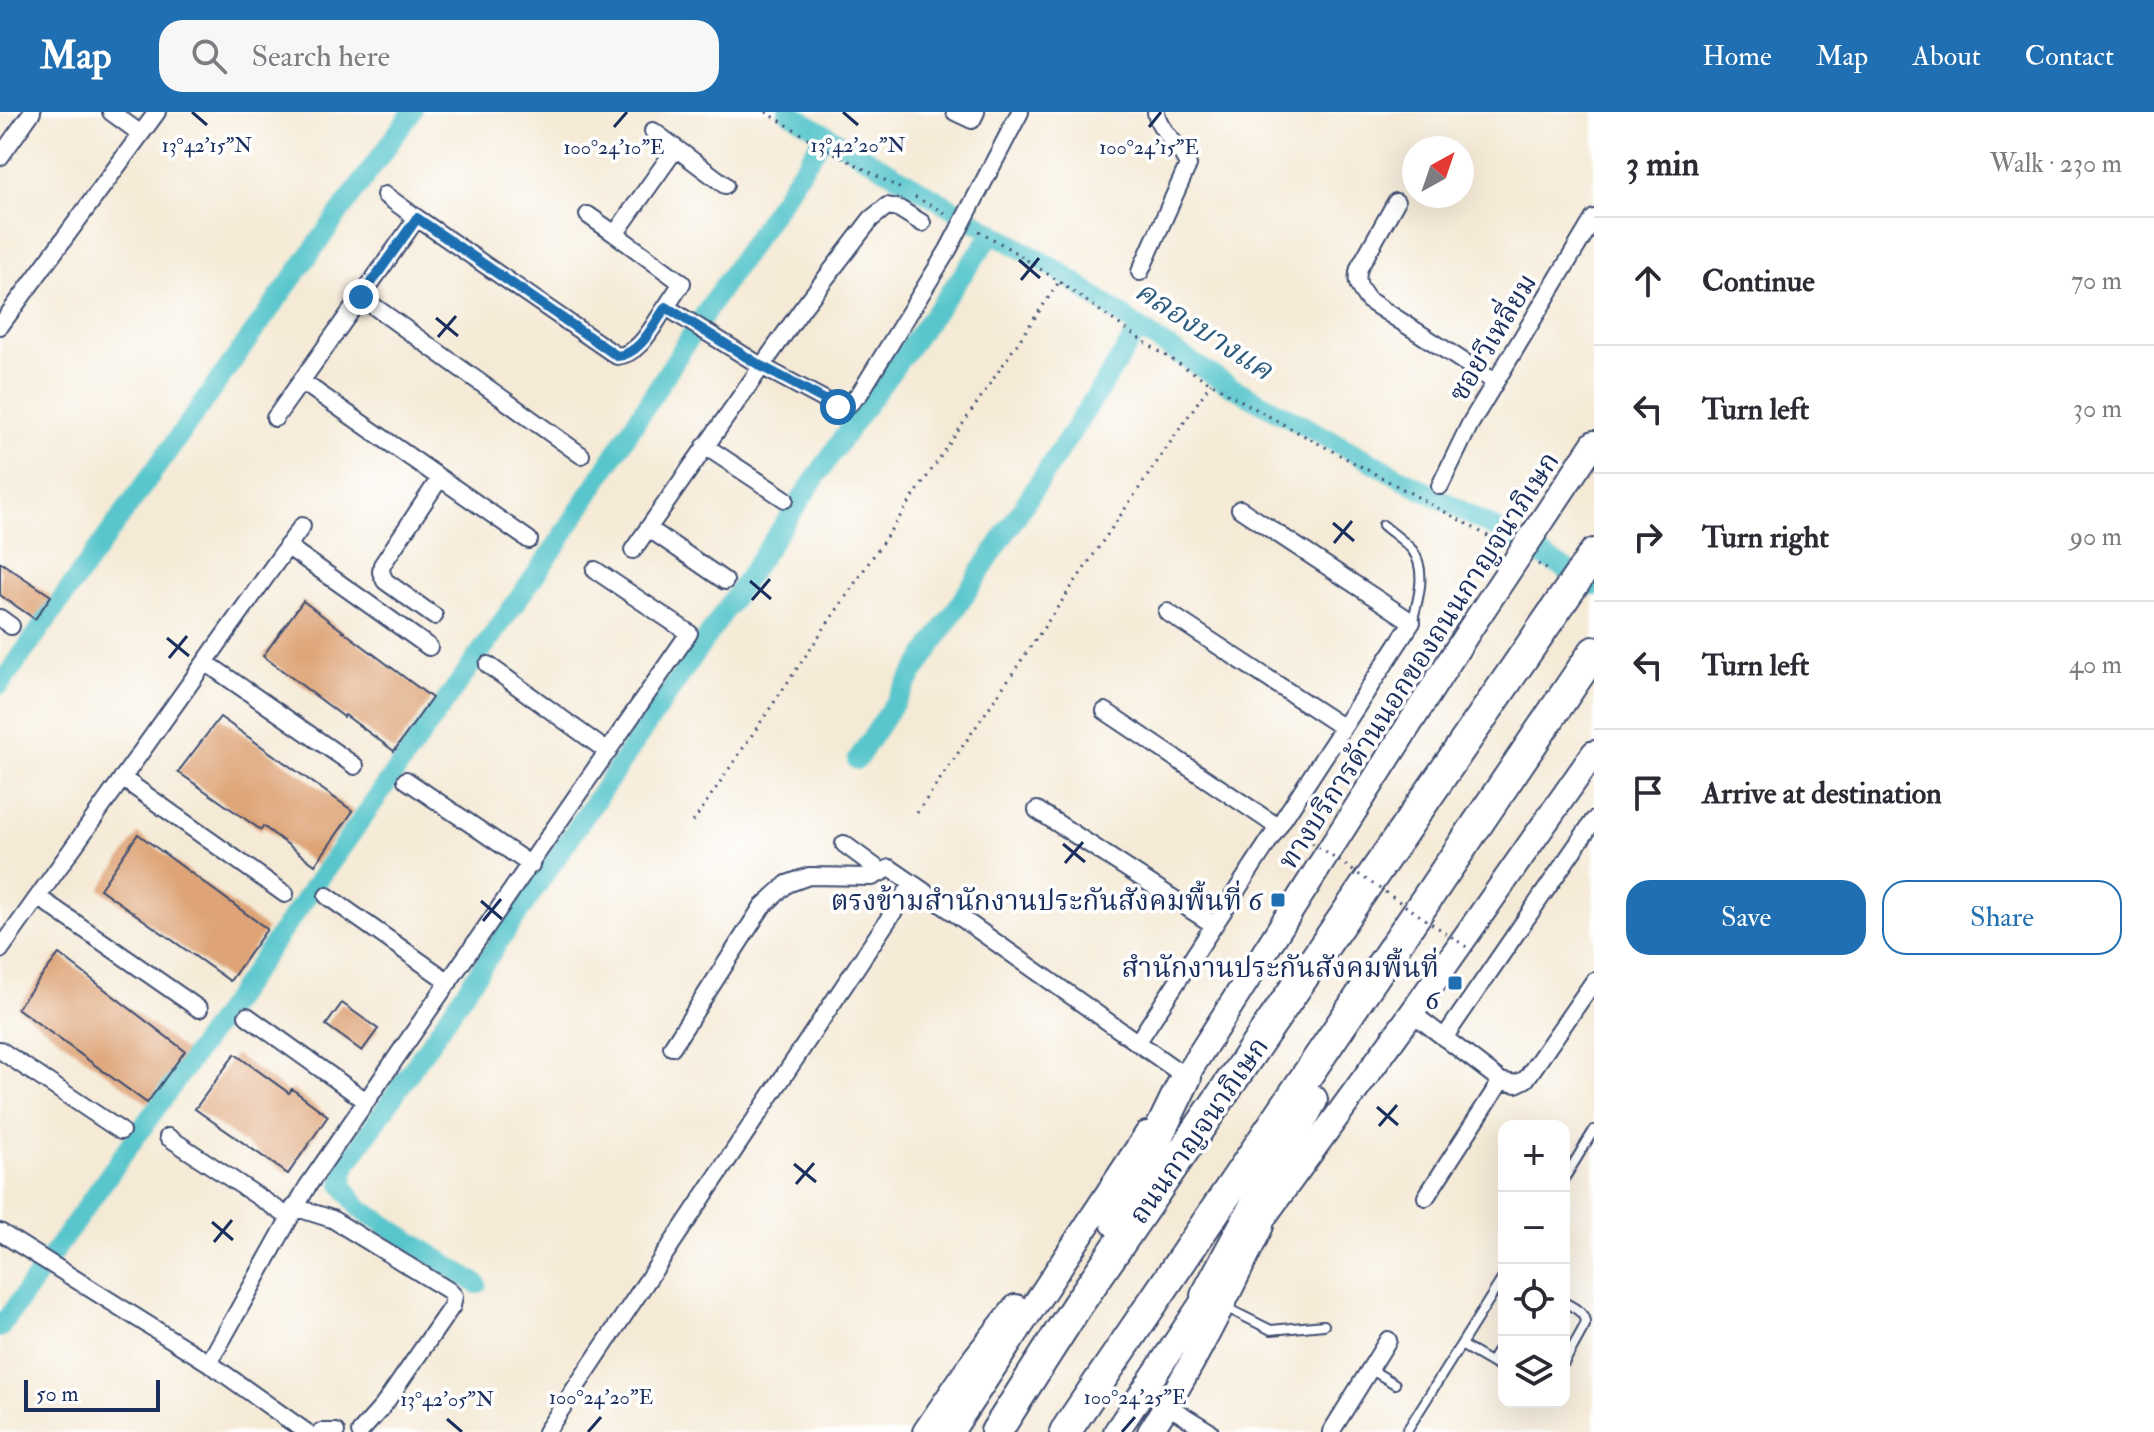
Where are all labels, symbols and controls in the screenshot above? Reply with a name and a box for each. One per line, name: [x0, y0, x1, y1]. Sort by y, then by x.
search box: [159, 20, 719, 92]
text: Map: [40, 32, 111, 80]
icon: search: [187, 34, 231, 78]
text: Search here: [251, 38, 390, 75]
text: Home: [1702, 39, 1772, 74]
text: Map: [1816, 39, 1868, 74]
text: About: [1912, 39, 1981, 74]
text: Contact: [2025, 39, 2114, 74]
text: 13°42'15"N: [162, 133, 252, 158]
text: 13°42'20"N: [811, 133, 906, 158]
text: 100°24'10"E: [563, 135, 665, 160]
text: 100°24'15"E: [1099, 135, 1199, 160]
north arrow: [1402, 136, 1474, 208]
text: 3 min: [1626, 143, 1699, 186]
text: Walk · 230 m: [1990, 148, 2122, 180]
icon: ahead: [1626, 259, 1670, 303]
text: Continue: [1702, 263, 1815, 300]
street label: ซอยวีเหลี่ยม: [1438, 265, 1545, 408]
text: 70 m: [2071, 265, 2122, 297]
water label: คลองบางแค: [1128, 272, 1280, 389]
route end: [343, 279, 379, 315]
icon: left: [1626, 387, 1670, 431]
route start: [820, 389, 856, 425]
text: Turn left: [1702, 391, 1809, 428]
text: 30 m: [2073, 393, 2122, 425]
street label: ทางบริการด้านนอกของถนนกาญจนาภิเษก: [1271, 445, 1568, 876]
icon: right: [1626, 515, 1670, 559]
text: Turn right: [1702, 519, 1829, 556]
text: 90 m: [2070, 521, 2122, 553]
icon: left: [1626, 643, 1670, 687]
text: Turn left: [1702, 647, 1809, 684]
text: 40 m: [2069, 649, 2122, 681]
icon: arrive: [1626, 771, 1670, 815]
text: Arrive at destination: [1702, 775, 1942, 812]
place label: ตรงข้ามสำนักงานประกันสังคมพื้นที่ 6: [831, 880, 1264, 919]
button: Save: [1626, 880, 1866, 955]
button: Share: [1882, 880, 2122, 955]
marker: ตรงข้ามสำนักงานประกันสังคมพื้นที่ 6: [1269, 891, 1287, 909]
place label: สำนักงานประกันสังคมพื้นที่ 6: [1121, 947, 1441, 1018]
marker: สำนักงานประกันสังคมพื้นที่ 6: [1446, 974, 1464, 992]
street label: ถนนกาญจนาภิเษก: [1122, 1030, 1277, 1231]
map controls: [1498, 1120, 1570, 1408]
button: +: [1498, 1120, 1570, 1192]
button: −: [1498, 1192, 1570, 1264]
button: locate: [1498, 1264, 1570, 1336]
button: layers: [1498, 1336, 1570, 1408]
scale bar: [24, 1376, 160, 1412]
text: 50 m: [36, 1380, 78, 1408]
text: 100°24'20"E: [549, 1385, 653, 1410]
text: 100°24'25"E: [1084, 1385, 1186, 1410]
text: 13°42'05"N: [400, 1387, 494, 1412]

